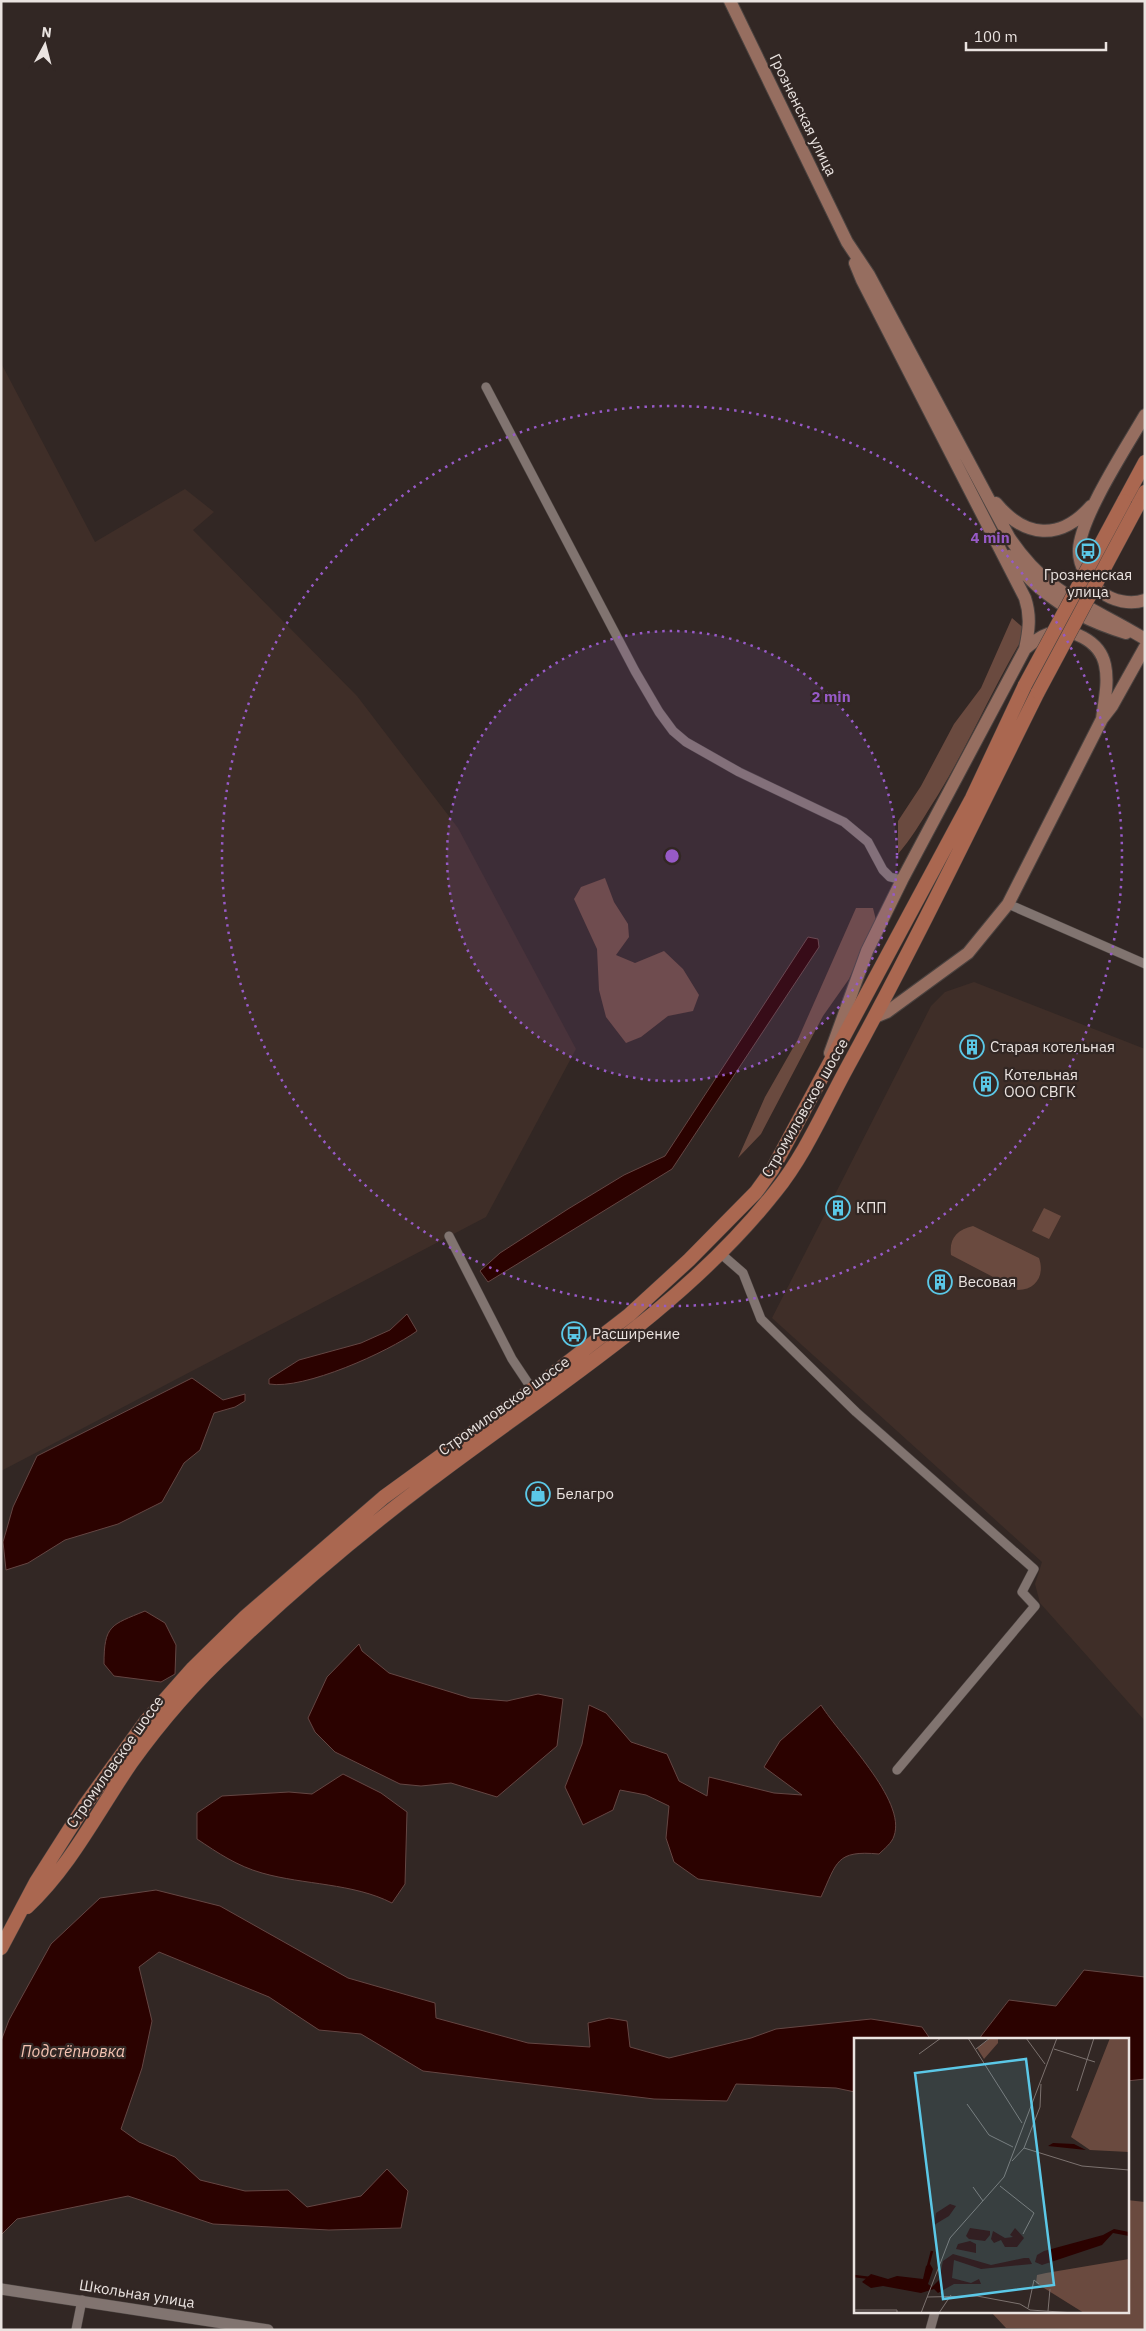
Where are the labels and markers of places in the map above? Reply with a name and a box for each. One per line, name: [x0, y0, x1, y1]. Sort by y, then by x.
bus stop icon: Грозненская улица: [1075, 538, 1101, 564]
place label: Грозненская улица: [1044, 565, 1132, 601]
centre of rings: [663, 847, 681, 865]
building icon: Старая котельная: [959, 1034, 985, 1060]
place label: Старая котельная: [990, 1037, 1115, 1056]
place label: Котельная ООО СВГК: [1004, 1065, 1078, 1101]
building icon: Котельная ООО СВГК: [973, 1071, 999, 1097]
building icon: КПП: [825, 1195, 851, 1221]
place label: КПП: [856, 1198, 887, 1217]
building icon: Весовая: [927, 1269, 953, 1295]
place label: Весовая: [958, 1272, 1016, 1291]
bus stop icon: Расширение: [561, 1321, 587, 1347]
place label: Расширение: [592, 1324, 680, 1343]
shop icon: Белагро: [525, 1481, 551, 1507]
place label: Белагро: [556, 1484, 614, 1503]

